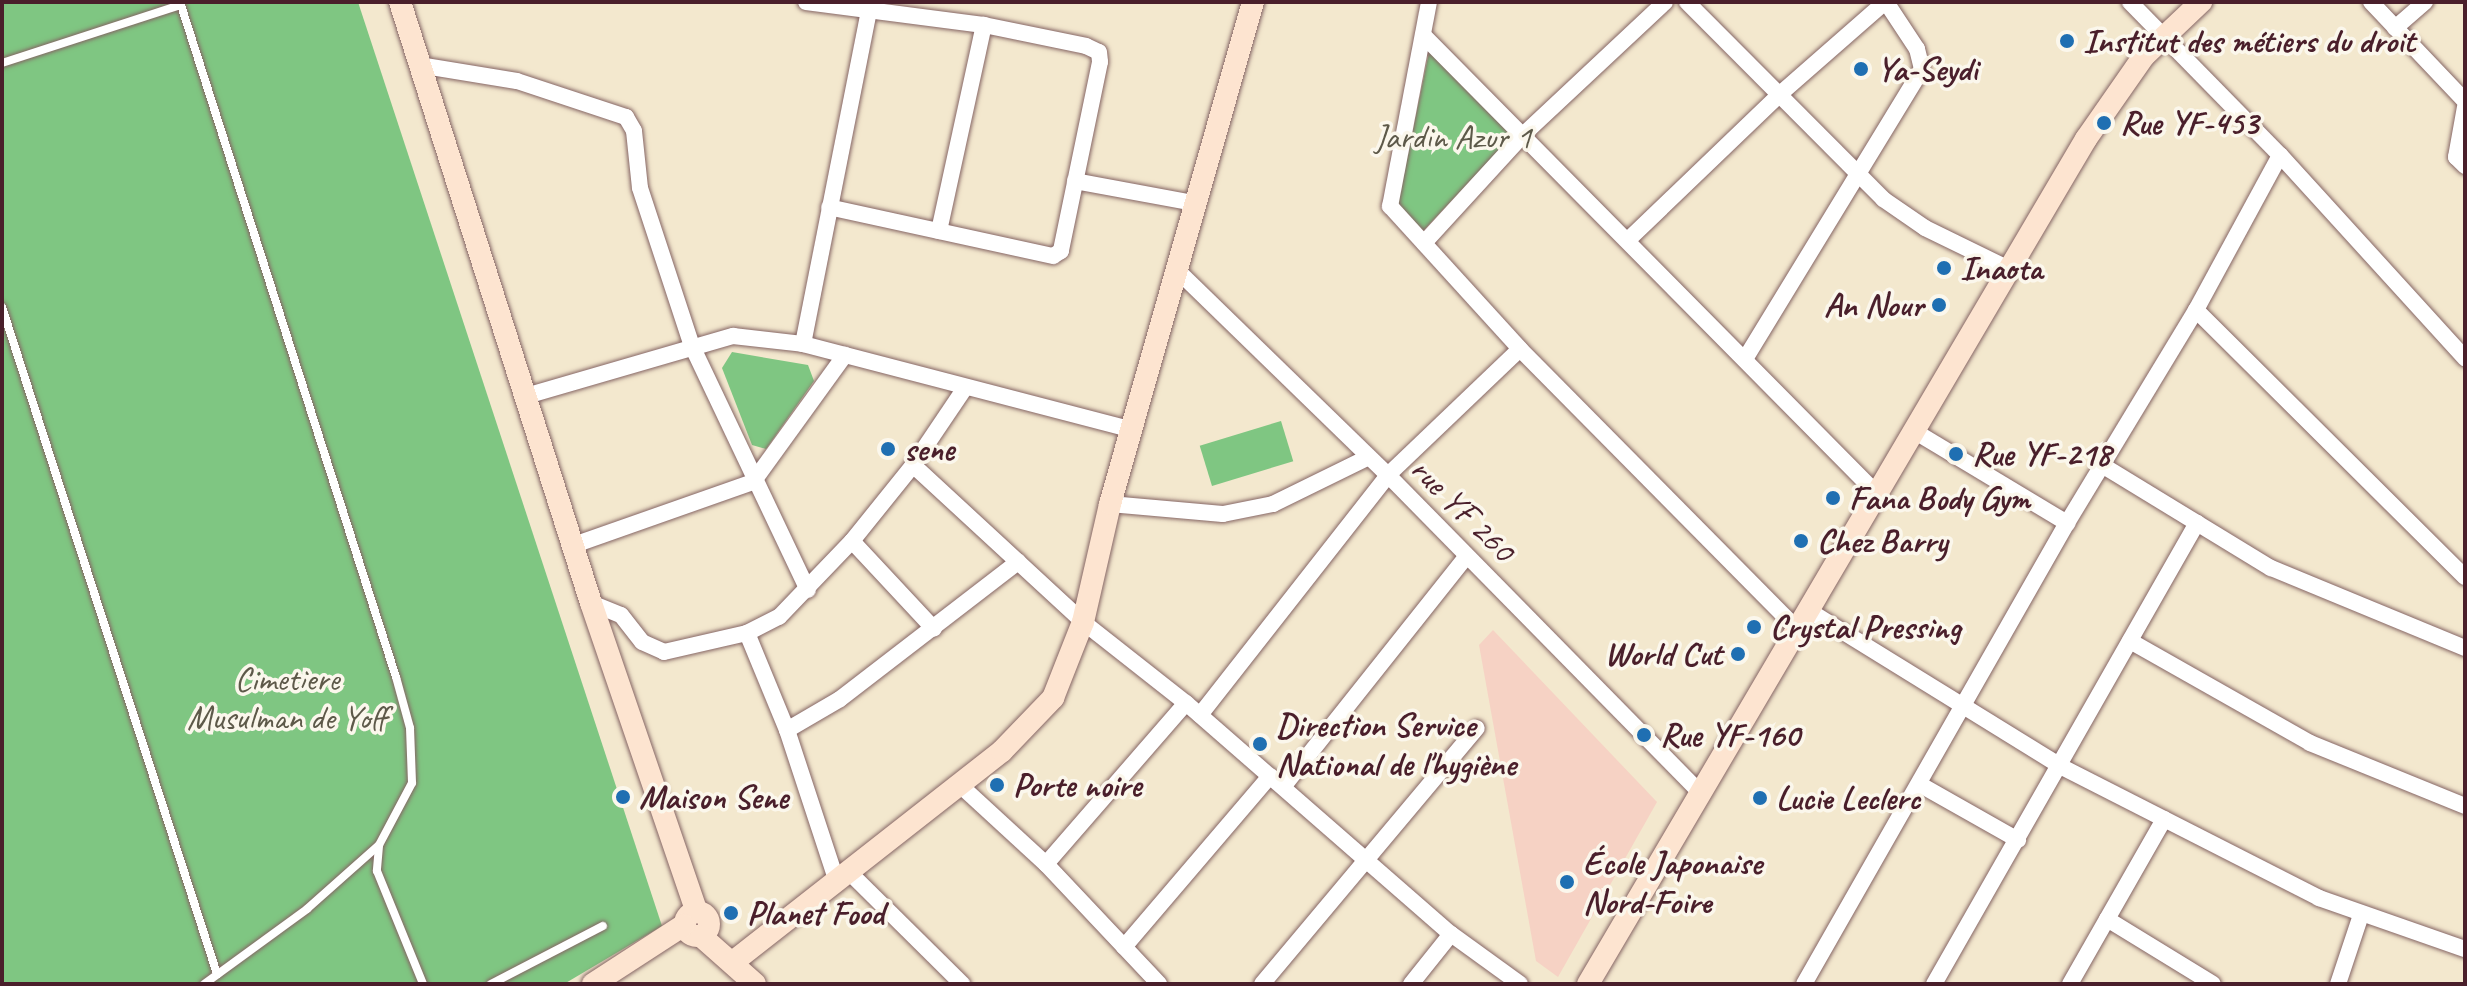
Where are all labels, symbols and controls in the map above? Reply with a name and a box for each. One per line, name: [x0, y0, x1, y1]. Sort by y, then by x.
place label: Institut des métiers du droit: [2083, 21, 2413, 61]
marker: Institut des métiers du droit: [2058, 32, 2076, 50]
place label: Ya-Seydi: [1877, 49, 1977, 89]
marker: Ya-Seydi: [1852, 60, 1870, 78]
place label: Rue YF-453: [2120, 103, 2259, 143]
marker: Rue YF-453: [2095, 114, 2113, 132]
park label: Jardin Azur 1: [1374, 117, 1532, 157]
place label: Inaota: [1960, 248, 2042, 288]
marker: Inaota: [1935, 259, 1953, 277]
place label: An Nour: [1824, 285, 1923, 325]
marker: An Nour: [1930, 296, 1948, 314]
place label: sene: [904, 429, 954, 469]
place label: Rue YF-218: [1972, 434, 2112, 474]
marker: sene: [879, 440, 897, 458]
marker: Rue YF-218: [1947, 445, 1965, 463]
street label: rue YF 260: [1402, 448, 1524, 570]
place label: Fana Body Gym: [1849, 478, 2030, 518]
marker: Fana Body Gym: [1824, 489, 1842, 507]
place label: Chez Barry: [1817, 521, 1949, 561]
marker: Chez Barry: [1792, 532, 1810, 550]
place label: Crystal Pressing: [1770, 607, 1961, 647]
marker: Crystal Pressing: [1745, 618, 1763, 636]
place label: World Cut: [1605, 634, 1722, 674]
marker: World Cut: [1729, 645, 1747, 663]
park label: Cimetiere Musulman de Yoff: [187, 658, 387, 738]
place label: Direction Service National de l'hygiène: [1276, 704, 1515, 784]
place label: Rue YF-160: [1660, 715, 1801, 755]
marker: Rue YF-160: [1635, 726, 1653, 744]
marker: Direction Service National de l'hygiène: [1251, 735, 1269, 753]
place label: Porte noire: [1013, 765, 1141, 805]
marker: Porte noire: [988, 776, 1006, 794]
place label: Maison Sene: [639, 777, 788, 817]
place label: Lucie Leclerc: [1776, 778, 1921, 818]
marker: Maison Sene: [614, 788, 632, 806]
marker: Lucie Leclerc: [1751, 789, 1769, 807]
place label: École Japonaise Nord-Foire: [1583, 842, 1762, 922]
marker: École Japonaise Nord-Foire: [1558, 873, 1576, 891]
place label: Planet Food: [747, 893, 884, 933]
marker: Planet Food: [722, 904, 740, 922]

